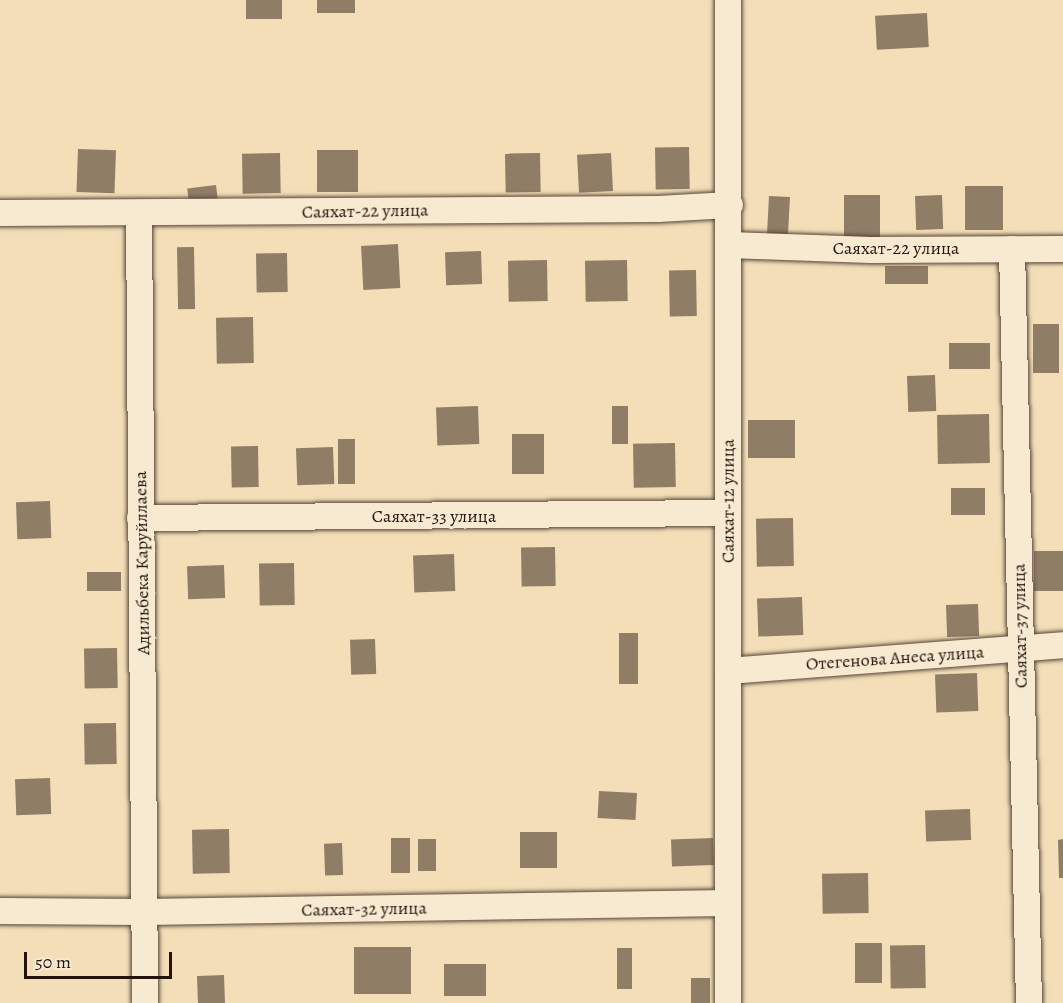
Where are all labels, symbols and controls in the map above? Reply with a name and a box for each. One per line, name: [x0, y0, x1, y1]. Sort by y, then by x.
street label: Саяхат-22 улица: [302, 199, 428, 223]
street label: Саяхат-22 улица: [833, 237, 959, 259]
street label: Саяхат-12 улица: [717, 439, 739, 563]
street label: Адильбека Каруйллаева: [130, 471, 154, 655]
street label: Саяхат-33 улица: [372, 505, 496, 527]
street label: Саяхат-37 улица: [1008, 564, 1032, 688]
street label: Отегенова Анеса улица: [805, 641, 985, 675]
street label: Саяхат-32 улица: [301, 897, 427, 921]
scale bar: [27, 940, 176, 978]
text: 50 m: [35, 950, 71, 974]

